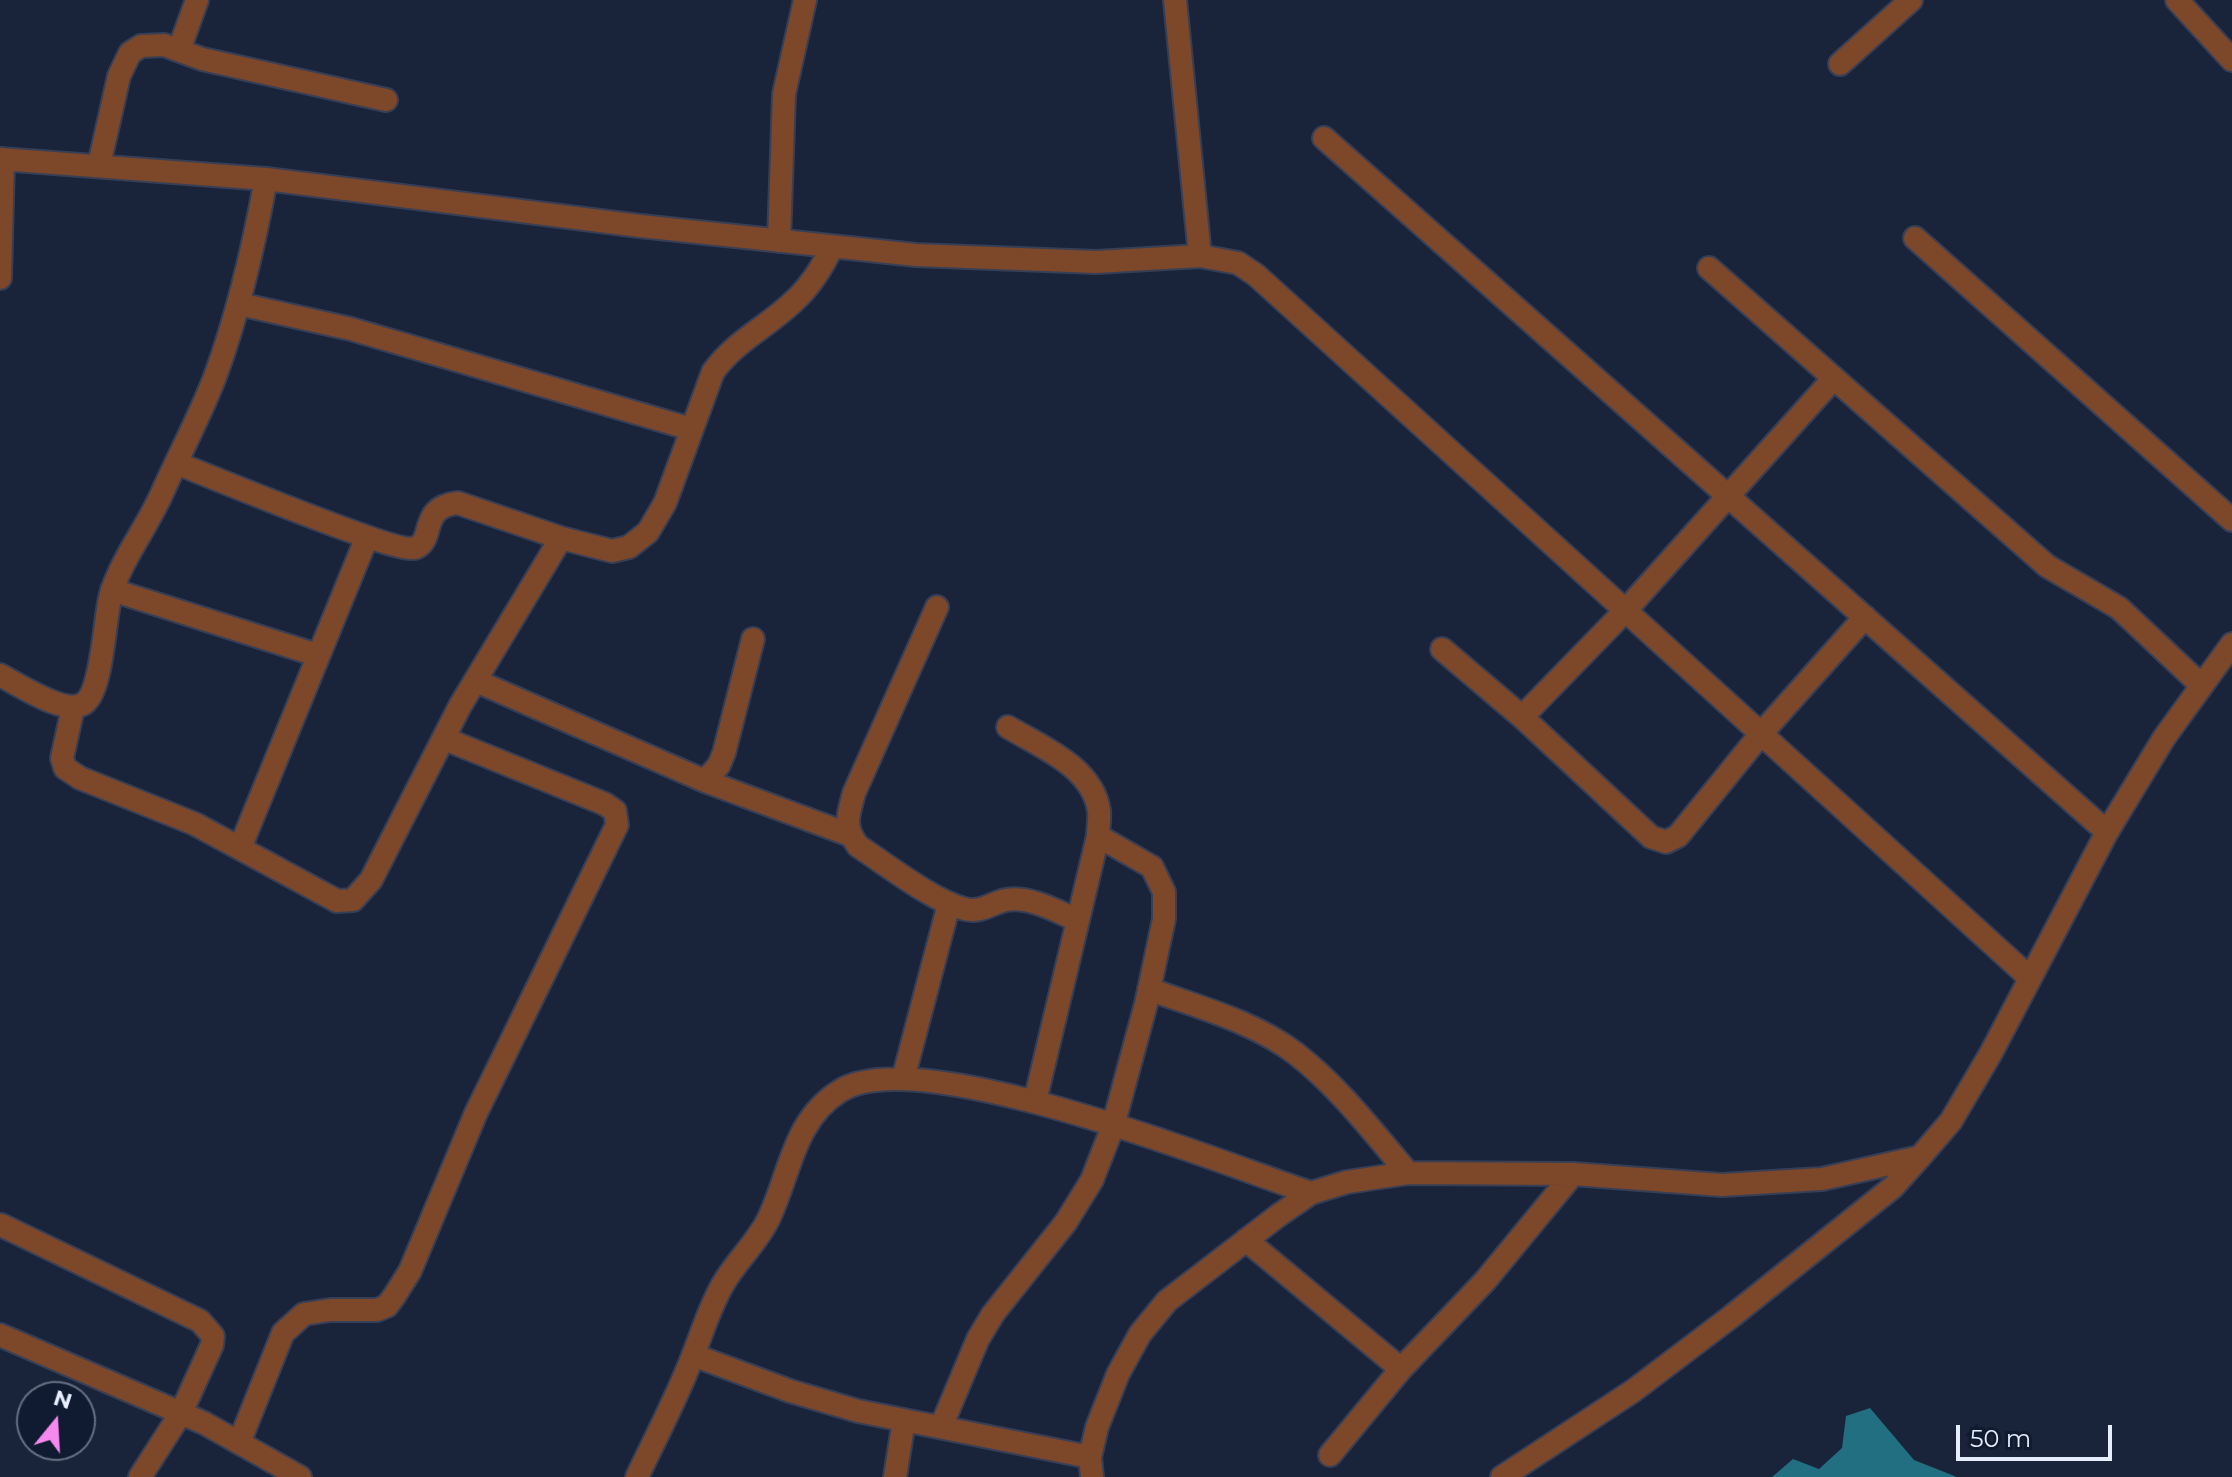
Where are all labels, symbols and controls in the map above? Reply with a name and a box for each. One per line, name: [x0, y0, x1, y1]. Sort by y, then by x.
north arrow: [16, 1381, 96, 1461]
text: N: [50, 1384, 76, 1415]
scale bar: [1960, 1409, 2116, 1459]
text: 50 m: [1970, 1424, 2031, 1453]

